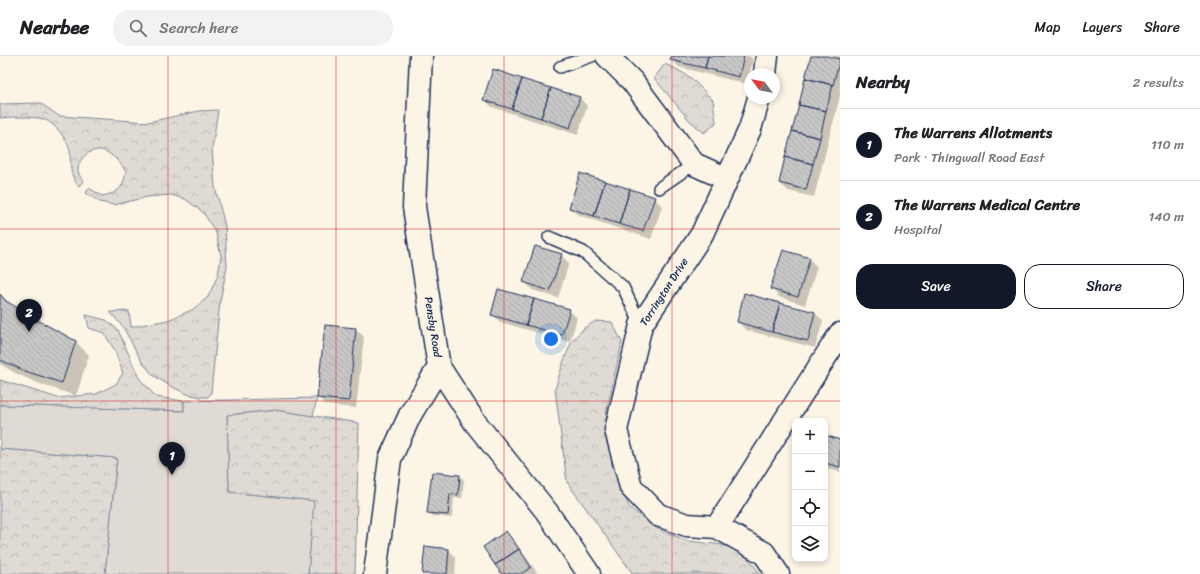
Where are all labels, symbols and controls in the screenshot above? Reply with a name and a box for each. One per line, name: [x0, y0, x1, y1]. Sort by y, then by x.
search box: [113, 10, 393, 46]
text: Nearbee: [20, 11, 89, 44]
text: Search here: [159, 15, 238, 41]
text: Map: [1035, 15, 1060, 40]
text: Layers: [1082, 15, 1122, 40]
text: Share: [1144, 15, 1180, 40]
icon: search: [127, 17, 149, 39]
text: Nearby: [856, 67, 910, 97]
north arrow: [744, 68, 780, 104]
text: 2 results: [1133, 71, 1184, 94]
text: The Warrens Allotments: [894, 120, 1052, 146]
text: 1: [866, 133, 872, 156]
text: 110 m: [1151, 133, 1184, 156]
text: Park · Thingwall Road East: [894, 146, 1044, 169]
text: The Warrens Medical Centre: [894, 192, 1080, 218]
text: 2: [865, 205, 873, 228]
text: 140 m: [1149, 205, 1184, 228]
text: Hospital: [894, 218, 942, 241]
street label: Torrington Drive: [635, 254, 693, 330]
button: Save: [856, 264, 1016, 309]
button: Share: [1024, 264, 1184, 309]
street label: Pensby Road: [419, 295, 447, 360]
pin: 2: [16, 299, 42, 332]
your location: [541, 329, 561, 349]
map controls: [792, 418, 828, 562]
button: +: [792, 418, 828, 454]
pin: 1: [159, 442, 185, 475]
button: −: [792, 454, 828, 490]
button: locate: [792, 490, 828, 526]
button: layers: [792, 526, 828, 562]

